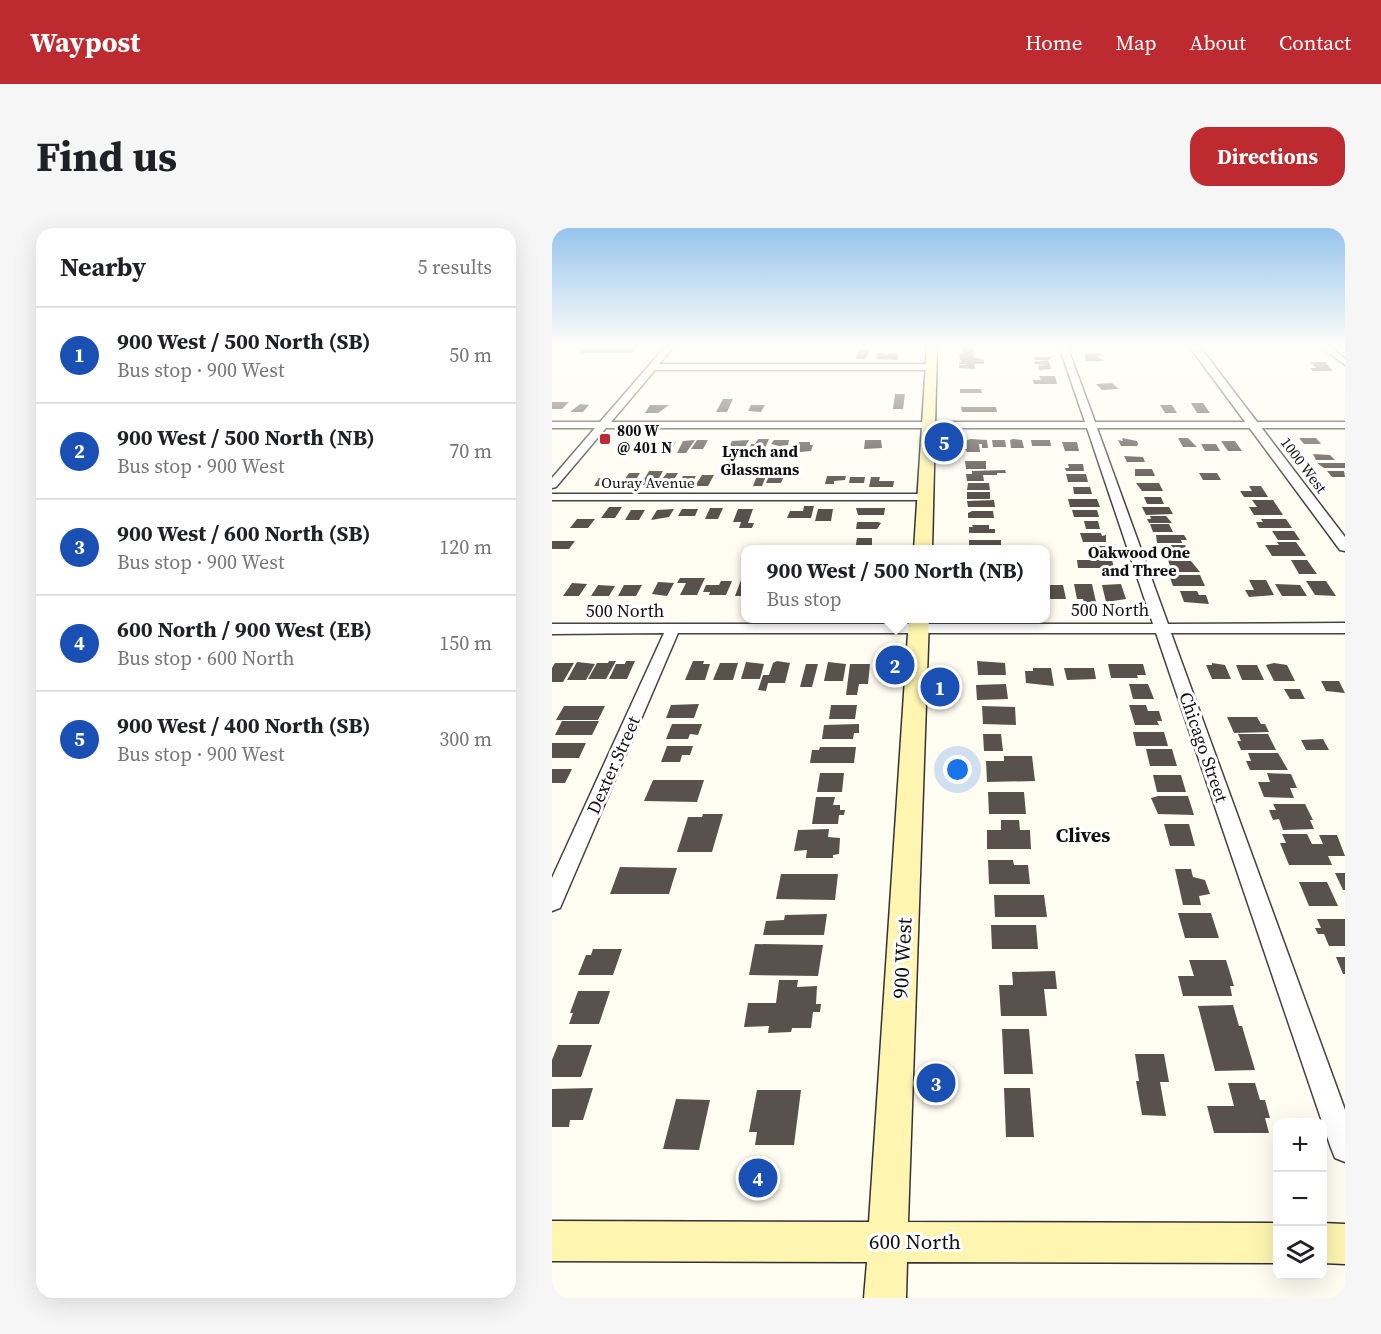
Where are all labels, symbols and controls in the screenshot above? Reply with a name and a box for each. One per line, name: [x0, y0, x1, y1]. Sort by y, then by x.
text: Waypost: [30, 23, 140, 61]
text: Home: [1025, 28, 1083, 57]
text: Map: [1116, 28, 1157, 57]
text: About: [1190, 28, 1246, 57]
text: Contact: [1279, 28, 1351, 57]
text: Find us: [36, 127, 177, 185]
button: Directions: [1190, 127, 1345, 186]
text: Nearby: [60, 249, 146, 285]
text: 5 results: [417, 253, 492, 281]
text: 900 West / 500 North (SB): [117, 326, 371, 356]
text: 1: [74, 341, 85, 369]
text: 50 m: [449, 341, 492, 369]
text: Bus stop · 900 West: [117, 356, 284, 384]
place label: 800 W @ 401 N: [617, 420, 672, 458]
pin: 5: [924, 420, 964, 464]
text: 900 West / 500 North (NB): [117, 422, 375, 452]
marker: 800 W @ 401 N: [598, 432, 612, 446]
street label: 1000 West: [1276, 433, 1332, 498]
text: 2: [74, 437, 85, 465]
text: 70 m: [449, 437, 492, 465]
district label: Lynch and Glassmans: [721, 440, 799, 480]
text: Bus stop · 900 West: [117, 452, 284, 480]
street label: Ouray Avenue: [601, 472, 695, 493]
text: 900 West / 600 North (SB): [117, 518, 371, 548]
text: 3: [74, 533, 85, 561]
text: 120 m: [439, 533, 492, 561]
district label: Oakwood One and Three: [1088, 541, 1190, 581]
popup: [741, 545, 1050, 623]
text: Bus stop · 900 West: [117, 548, 284, 576]
text: 900 West / 500 North (NB): [767, 555, 1024, 585]
text: Bus stop: [767, 585, 841, 613]
street label: 500 North: [1071, 597, 1150, 622]
street label: 500 North: [586, 598, 665, 623]
text: 600 North / 900 West (EB): [117, 614, 372, 644]
text: 4: [74, 629, 85, 657]
text: 150 m: [439, 629, 492, 657]
pin: 2: [876, 642, 914, 688]
text: Bus stop · 600 North: [117, 644, 295, 672]
pin: 1: [920, 664, 960, 710]
street label: Chicago Street: [1173, 689, 1235, 806]
text: 900 West / 400 North (SB): [117, 710, 371, 740]
street label: Dexter Street: [580, 712, 646, 818]
text: 5: [74, 725, 85, 753]
text: 300 m: [439, 725, 492, 753]
text: Bus stop · 900 West: [117, 740, 284, 768]
your location: [943, 755, 972, 784]
district label: Clives: [1056, 821, 1110, 849]
street label: 900 West: [885, 917, 919, 999]
pin: 3: [916, 1060, 956, 1106]
map controls: [1273, 1118, 1327, 1280]
button: +: [1273, 1118, 1327, 1172]
pin: 4: [738, 1156, 778, 1200]
button: −: [1273, 1172, 1327, 1226]
button: layers: [1273, 1226, 1327, 1280]
street label: 600 North: [869, 1227, 961, 1256]

